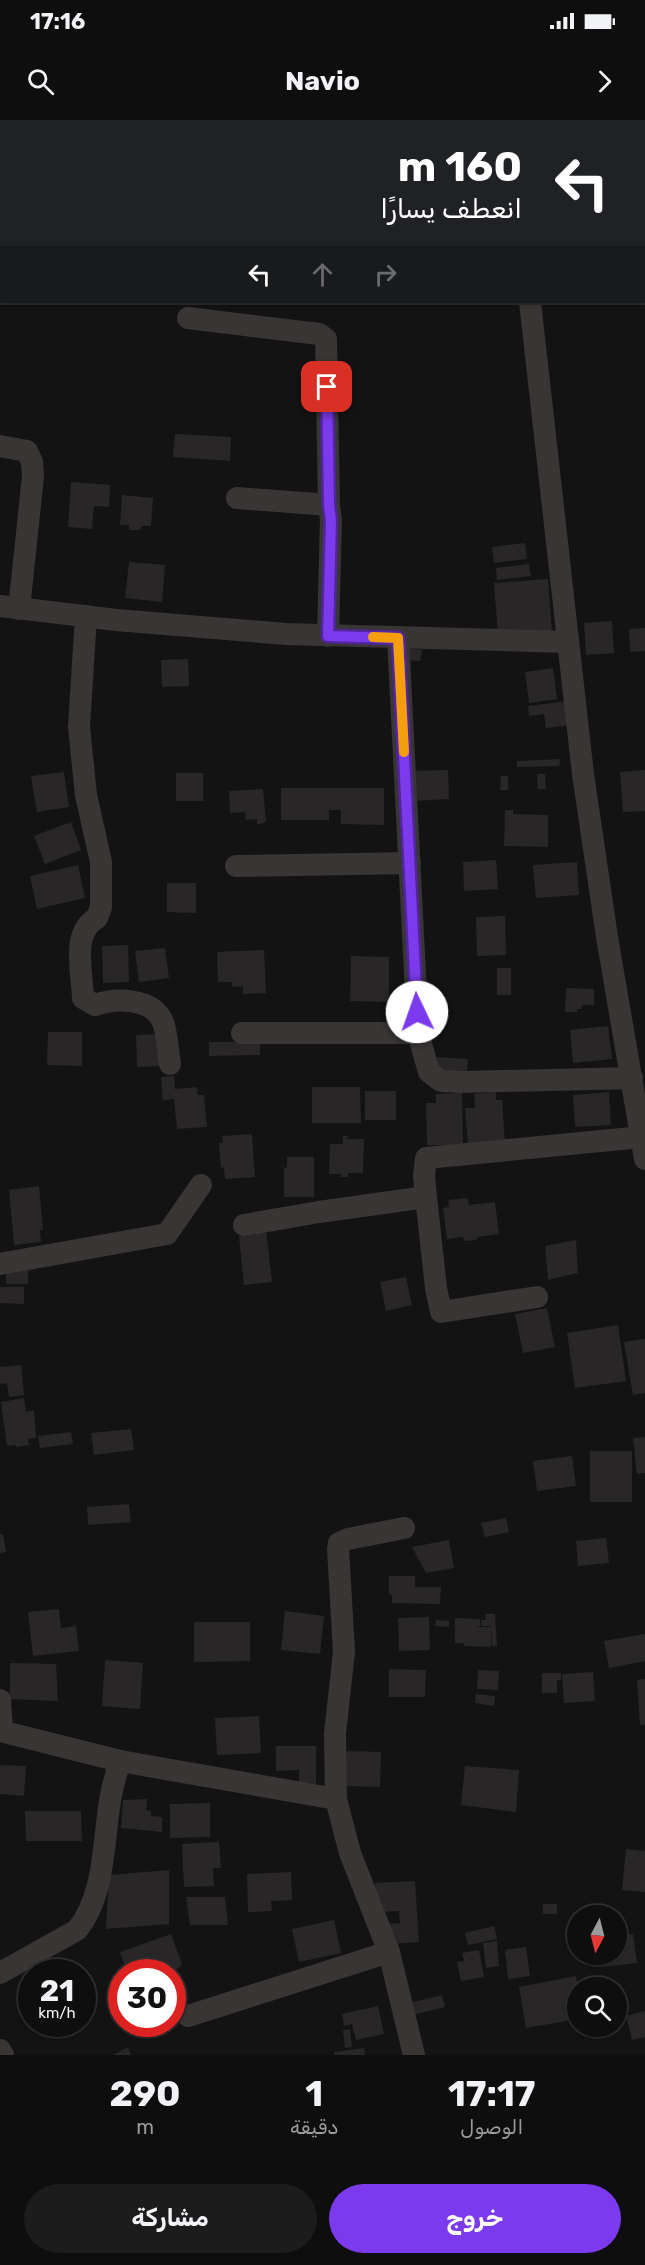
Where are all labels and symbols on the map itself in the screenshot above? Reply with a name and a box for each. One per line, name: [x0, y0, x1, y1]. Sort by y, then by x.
pin: [301, 361, 352, 412]
position arrow: [385, 980, 449, 1044]
north arrow: [567, 1905, 627, 1965]
speed limit sign: 30: [108, 1959, 186, 2037]

